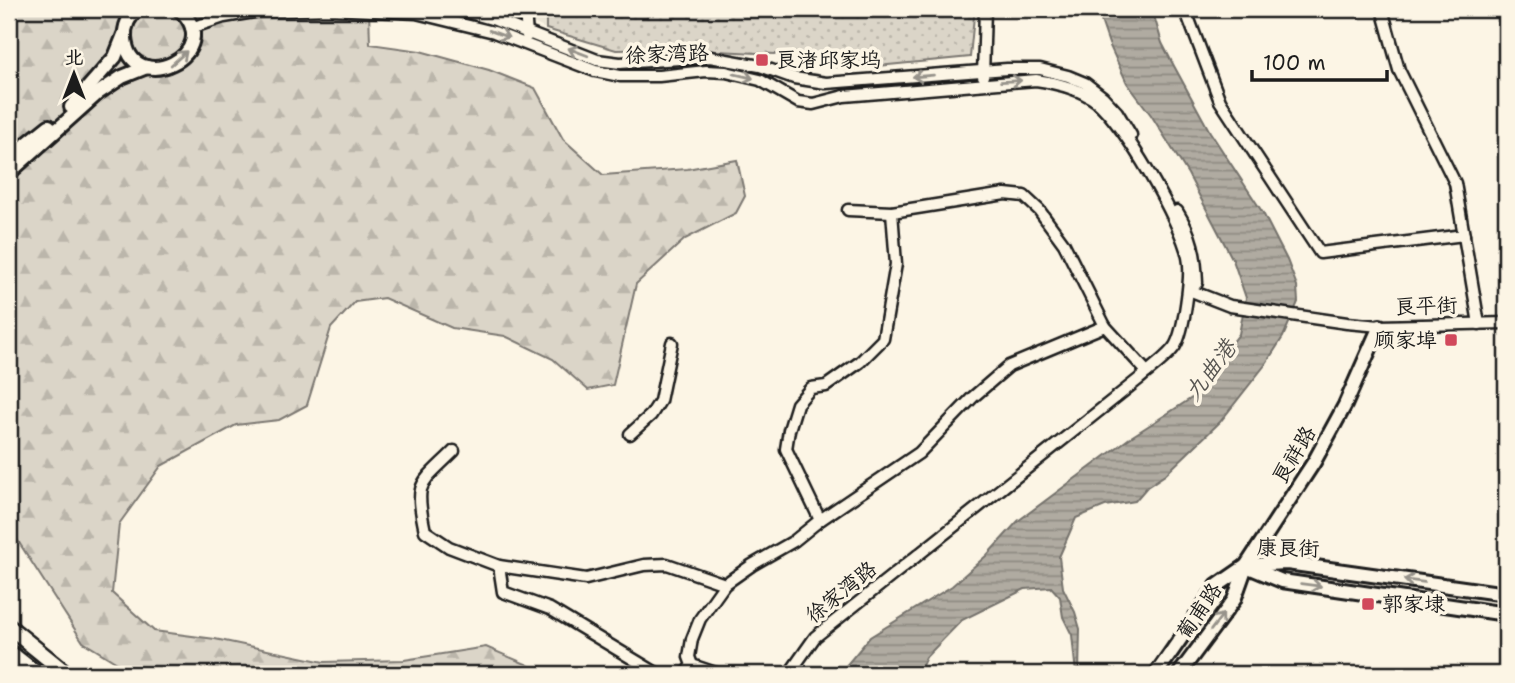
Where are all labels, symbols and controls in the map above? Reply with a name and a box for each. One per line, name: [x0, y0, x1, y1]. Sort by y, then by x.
one-way arrow: [488, 29, 510, 41]
north arrow: [38, 38, 108, 108]
scale bar: [1252, 38, 1387, 82]
street label: 徐家湾路: [625, 39, 709, 69]
text: 北: [64, 45, 84, 70]
one-way arrow: [568, 45, 590, 58]
place label: 良渚邱家坞: [776, 46, 881, 74]
text: 100 m: [1263, 49, 1326, 77]
one-way arrow: [170, 50, 188, 66]
marker: 良渚邱家坞: [754, 52, 770, 68]
one-way arrow: [731, 70, 754, 83]
one-way arrow: [912, 70, 934, 83]
one-way arrow: [999, 74, 1022, 87]
street label: 良平街: [1394, 291, 1458, 321]
place label: 顾家埠: [1374, 326, 1437, 354]
water label: 九曲港: [1177, 332, 1244, 407]
marker: 顾家埠: [1443, 332, 1459, 348]
street label: 良祥路: [1266, 421, 1322, 489]
street label: 康良街: [1256, 533, 1320, 563]
street label: 徐家湾路: [800, 555, 882, 629]
one-way arrow: [1404, 574, 1426, 587]
street label: 葡甫路: [1170, 577, 1228, 645]
one-way arrow: [1299, 578, 1322, 591]
place label: 郭家埭: [1382, 590, 1445, 618]
marker: 郭家埭: [1360, 596, 1376, 612]
one-way arrow: [1210, 613, 1225, 632]

